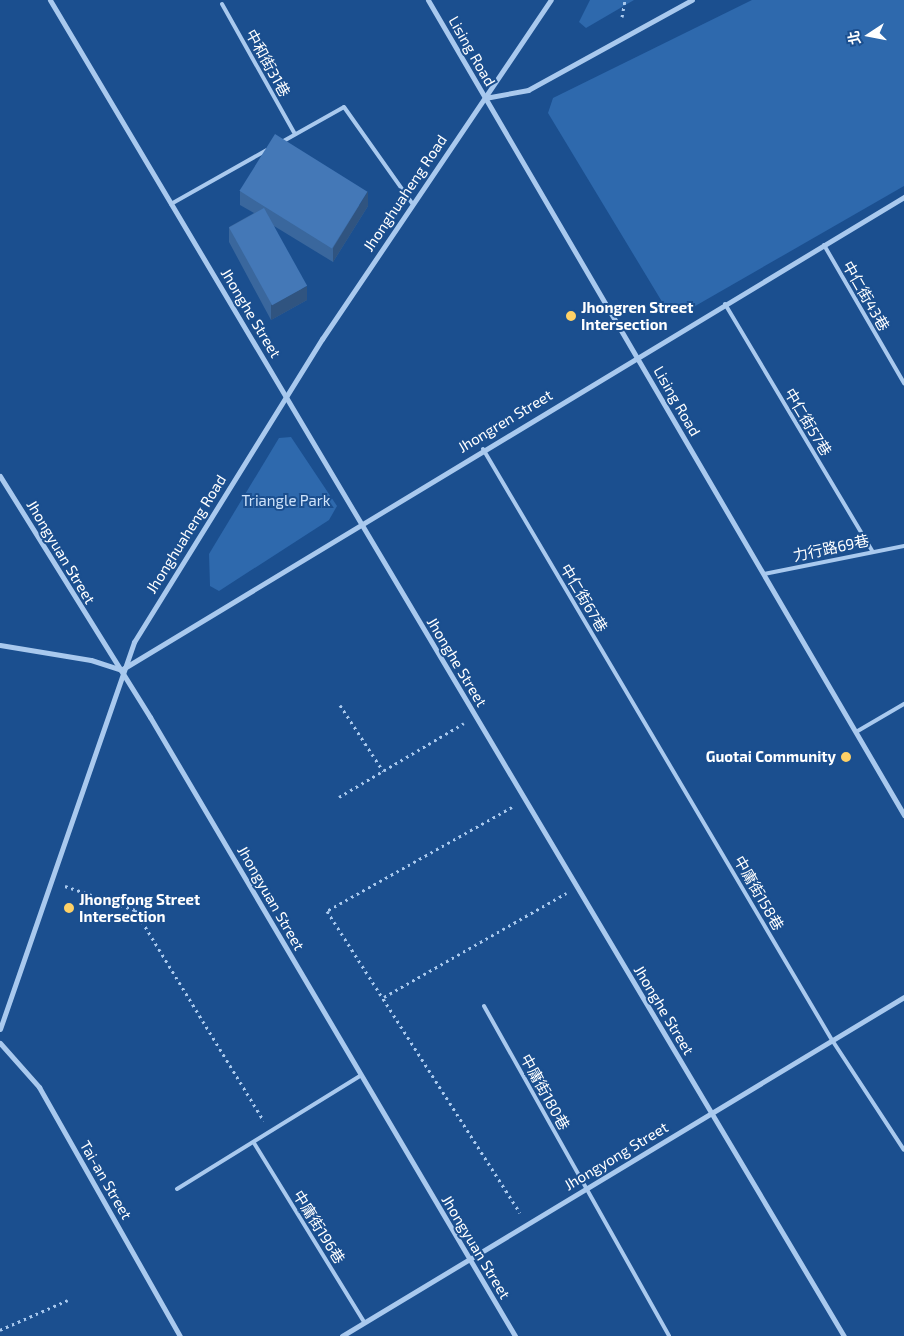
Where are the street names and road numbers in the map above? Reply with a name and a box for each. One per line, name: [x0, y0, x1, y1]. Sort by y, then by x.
street label: Lising Road: [445, 13, 499, 89]
street label: 中和街31巷: [242, 26, 294, 100]
street label: Jhonghuaheng Road: [359, 131, 451, 255]
street label: 中仁街43巷: [839, 258, 893, 334]
street label: Jhonghe Street: [217, 265, 285, 361]
street label: Lising Road: [650, 363, 704, 439]
street label: 中仁街57巷: [781, 385, 835, 459]
street label: Jhongren Street: [454, 386, 556, 456]
street label: Jhonghuaheng Road: [142, 471, 230, 597]
street label: Jhongyuan Street: [23, 497, 99, 607]
street label: 力行路69巷: [791, 531, 871, 565]
street label: 中仁街67巷: [557, 561, 611, 635]
street label: Jhonghe Street: [423, 614, 491, 710]
street label: Jhongyuan Street: [234, 842, 308, 954]
street label: 中庸街158巷: [730, 853, 788, 933]
street label: Jhonghe Street: [630, 962, 698, 1058]
street label: 中庸街180巷: [517, 1051, 573, 1133]
street label: Jhongyong Street: [561, 1118, 671, 1194]
street label: Tai-an Street: [76, 1137, 136, 1223]
street label: 中庸街196巷: [289, 1187, 349, 1267]
street label: Jhongyuan Street: [438, 1192, 514, 1302]

